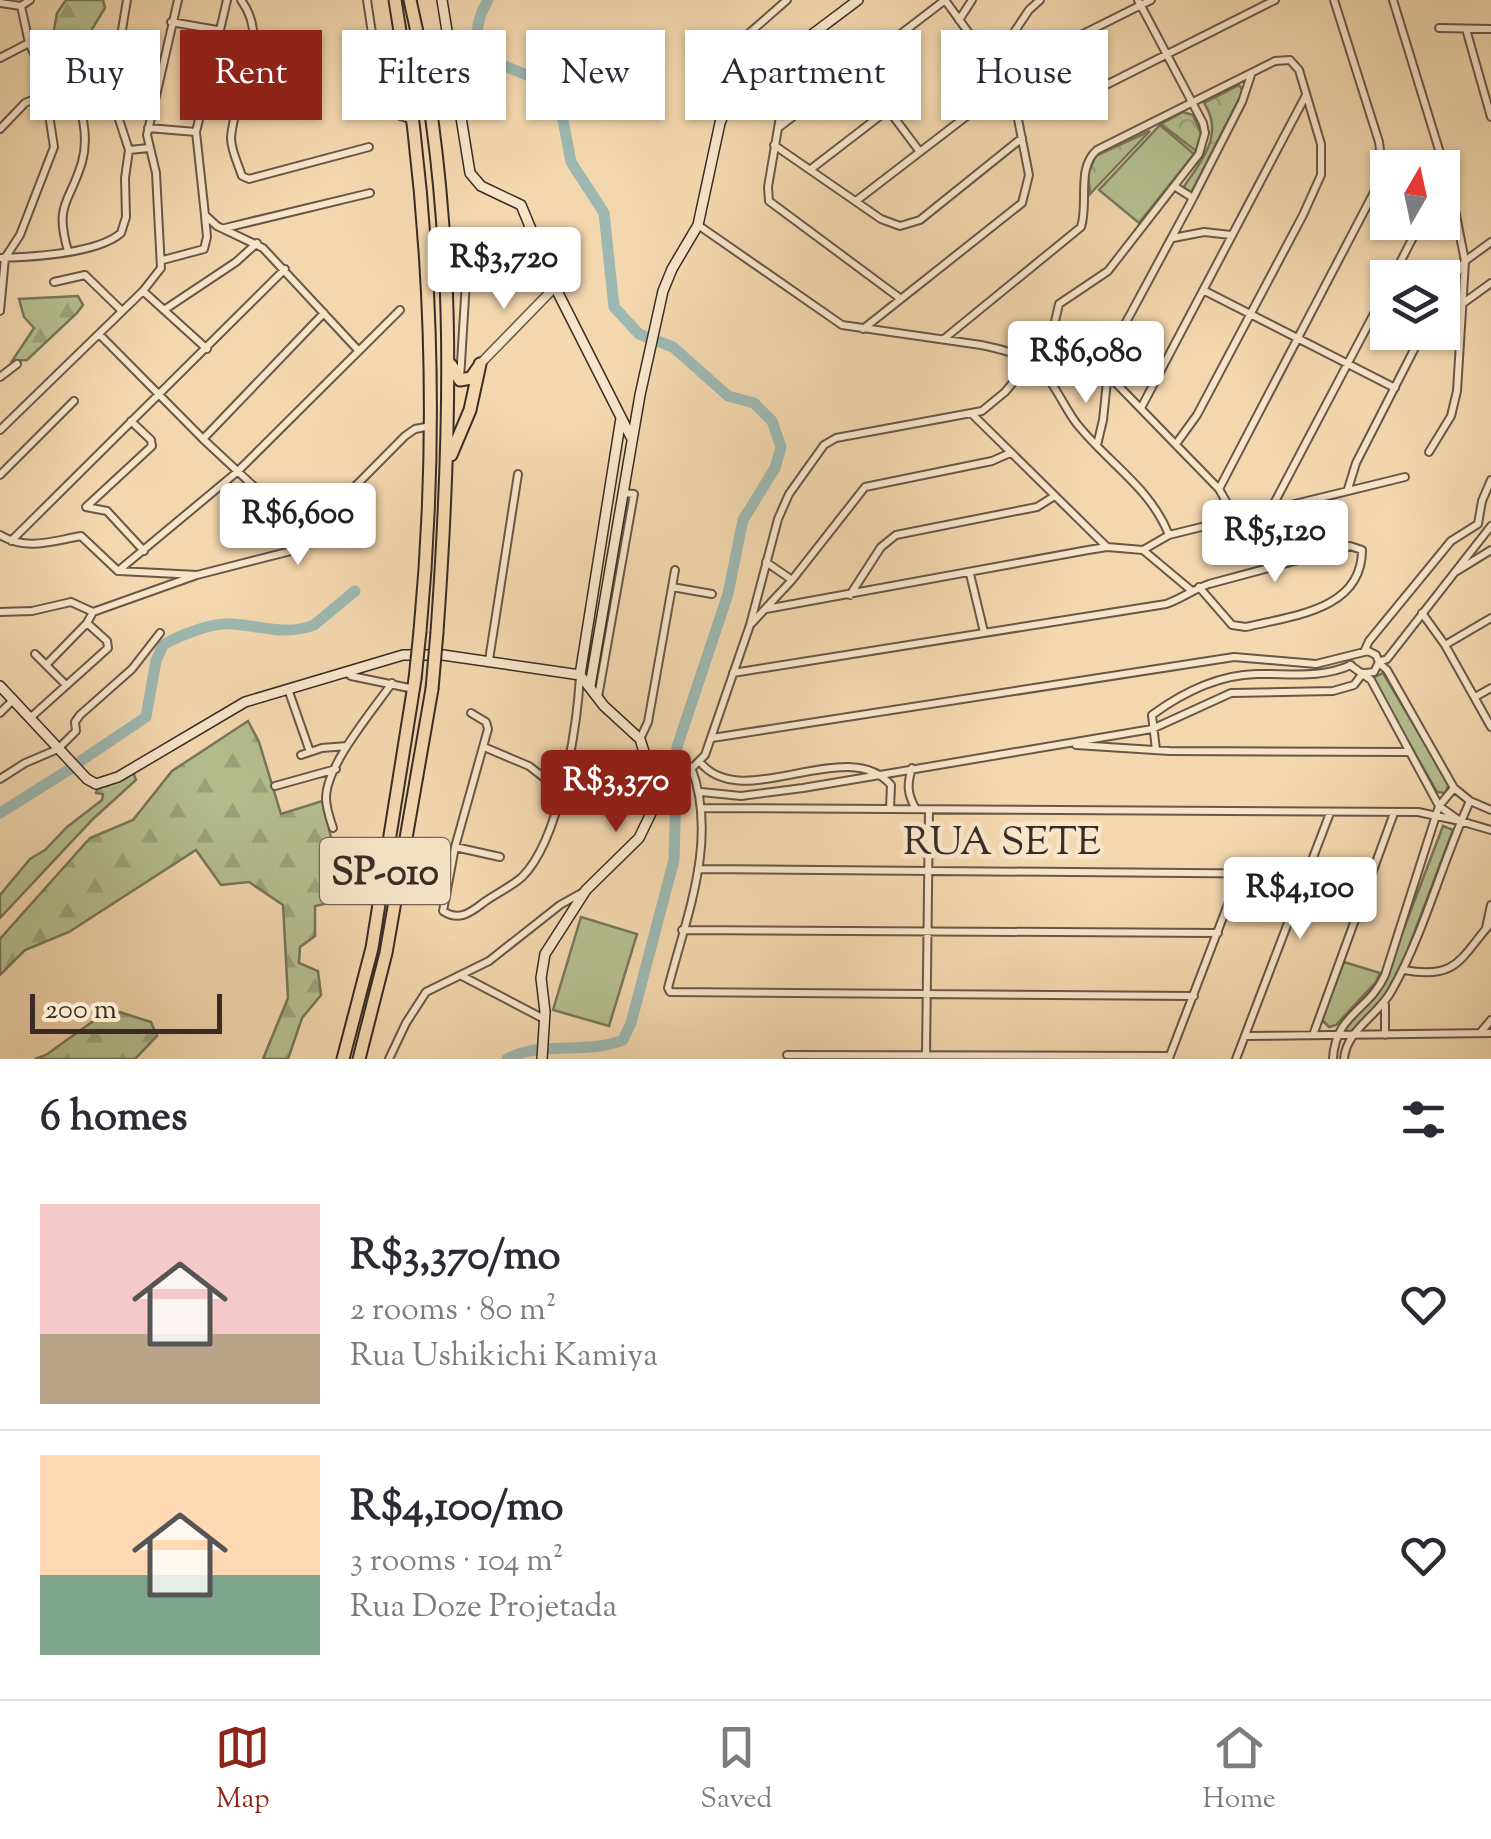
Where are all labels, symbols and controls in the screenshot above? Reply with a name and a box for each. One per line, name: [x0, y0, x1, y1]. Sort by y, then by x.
chip: Buy: [30, 30, 160, 120]
chip: Rent: [180, 30, 322, 120]
chip: Filters: [342, 30, 506, 120]
chip: New: [526, 30, 665, 120]
chip: Apartment: [685, 30, 921, 120]
chip: House: [941, 30, 1108, 120]
north arrow: [1370, 150, 1460, 240]
map controls: [1370, 150, 1460, 350]
pin: R$3,720: [412, 227, 596, 312]
text: R$3,720: [450, 236, 558, 282]
button: layers: [1370, 260, 1460, 350]
pin: R$6,080: [994, 321, 1178, 406]
text: R$6,080: [1030, 330, 1142, 376]
pin: R$6,600: [206, 483, 390, 568]
text: R$6,600: [242, 492, 354, 538]
pin: R$5,120: [1183, 500, 1367, 585]
text: R$5,120: [1224, 509, 1326, 555]
pin: R$3,370: [524, 750, 708, 835]
text: R$3,370: [563, 759, 669, 805]
street label: RUA SETE: [903, 816, 1101, 873]
road number: SP-010: [320, 838, 450, 904]
pin: R$4,100: [1208, 857, 1392, 942]
text: R$4,100: [1246, 866, 1354, 912]
scale bar: [30, 989, 222, 1034]
text: 200 m: [45, 991, 117, 1031]
text: 6 homes: [40, 1089, 187, 1149]
icon: filters: [1396, 1092, 1451, 1147]
text: R$3,370/mo: [350, 1228, 560, 1288]
icon: home: [120, 1244, 240, 1364]
icon: heart: [1396, 1277, 1451, 1332]
text: 2 rooms · 80 m²: [350, 1288, 557, 1334]
text: Rua Ushikichi Kamiya: [350, 1334, 658, 1380]
text: R$4,100/mo: [350, 1479, 564, 1539]
icon: home: [120, 1495, 240, 1615]
icon: heart: [1396, 1528, 1451, 1583]
text: 3 rooms · 104 m²: [350, 1539, 564, 1585]
text: Rua Doze Projetada: [350, 1585, 617, 1631]
tab: Map: [215, 1720, 270, 1820]
tab: Saved: [700, 1720, 772, 1820]
tab: Home: [1202, 1720, 1276, 1820]

